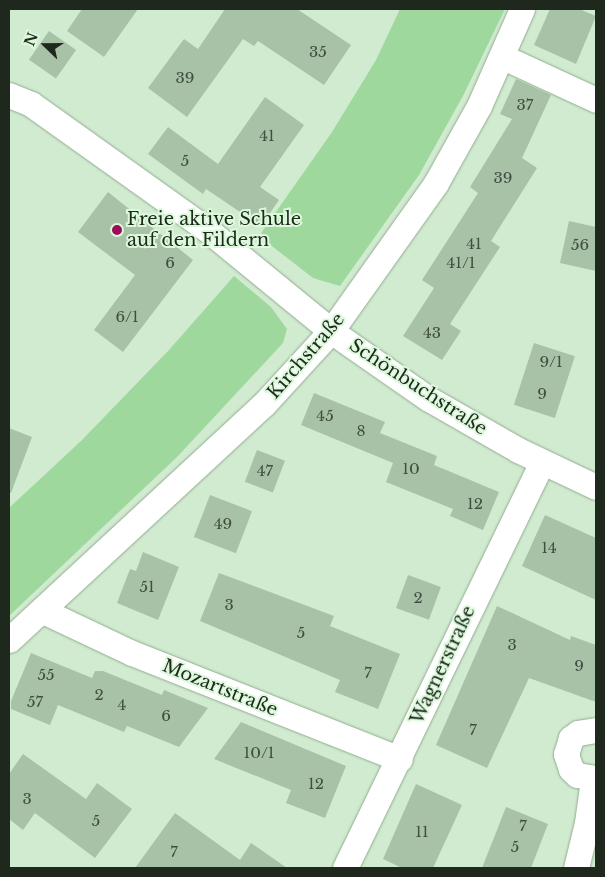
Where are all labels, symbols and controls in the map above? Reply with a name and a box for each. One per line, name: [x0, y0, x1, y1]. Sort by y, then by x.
north arrow: [20, 20, 70, 70]
text: N: [20, 30, 42, 49]
house number: 35: [309, 43, 327, 61]
house number: 39: [176, 69, 194, 87]
house number: 37: [517, 96, 533, 114]
house number: 41: [259, 127, 275, 145]
house number: 5: [181, 152, 189, 170]
house number: 39: [494, 169, 512, 187]
place label: Freie aktive Schule auf den Fildern: [127, 209, 301, 252]
marker: Freie aktive Schule auf den Fildern: [111, 224, 123, 236]
house number: 41: [466, 235, 482, 253]
house number: 56: [571, 236, 589, 254]
house number: 6: [165, 254, 175, 272]
house number: 41/1: [446, 254, 476, 272]
house number: 6/1: [115, 308, 139, 326]
street label: Kirchstraße: [263, 309, 349, 403]
house number: 43: [423, 324, 441, 342]
street label: Schönbuchstraße: [345, 334, 491, 440]
house number: 9/1: [539, 353, 563, 371]
house number: 9: [537, 385, 547, 403]
house number: 45: [316, 407, 334, 425]
house number: 8: [356, 422, 366, 440]
house number: 10: [402, 460, 420, 478]
house number: 47: [257, 462, 273, 480]
house number: 12: [467, 495, 483, 513]
house number: 49: [214, 515, 232, 533]
house number: 14: [541, 539, 557, 557]
house number: 51: [139, 578, 155, 596]
house number: 2: [413, 589, 423, 607]
house number: 3: [224, 596, 234, 614]
street label: Wagnerstraße: [406, 603, 480, 727]
house number: 5: [297, 624, 305, 642]
house number: 3: [507, 636, 517, 654]
street label: Mozartstraße: [159, 655, 281, 721]
house number: 9: [574, 657, 584, 675]
house number: 7: [364, 664, 372, 682]
house number: 55: [37, 666, 55, 684]
house number: 2: [94, 686, 104, 704]
house number: 57: [27, 693, 43, 711]
house number: 4: [118, 696, 126, 714]
house number: 6: [161, 707, 171, 725]
house number: 7: [469, 721, 477, 739]
house number: 10/1: [244, 744, 274, 762]
house number: 12: [308, 775, 324, 793]
house number: 3: [22, 790, 32, 808]
house number: 5: [92, 812, 100, 830]
house number: 7: [519, 817, 527, 835]
house number: 11: [415, 823, 429, 841]
house number: 5: [511, 838, 519, 856]
house number: 7: [170, 843, 178, 861]

